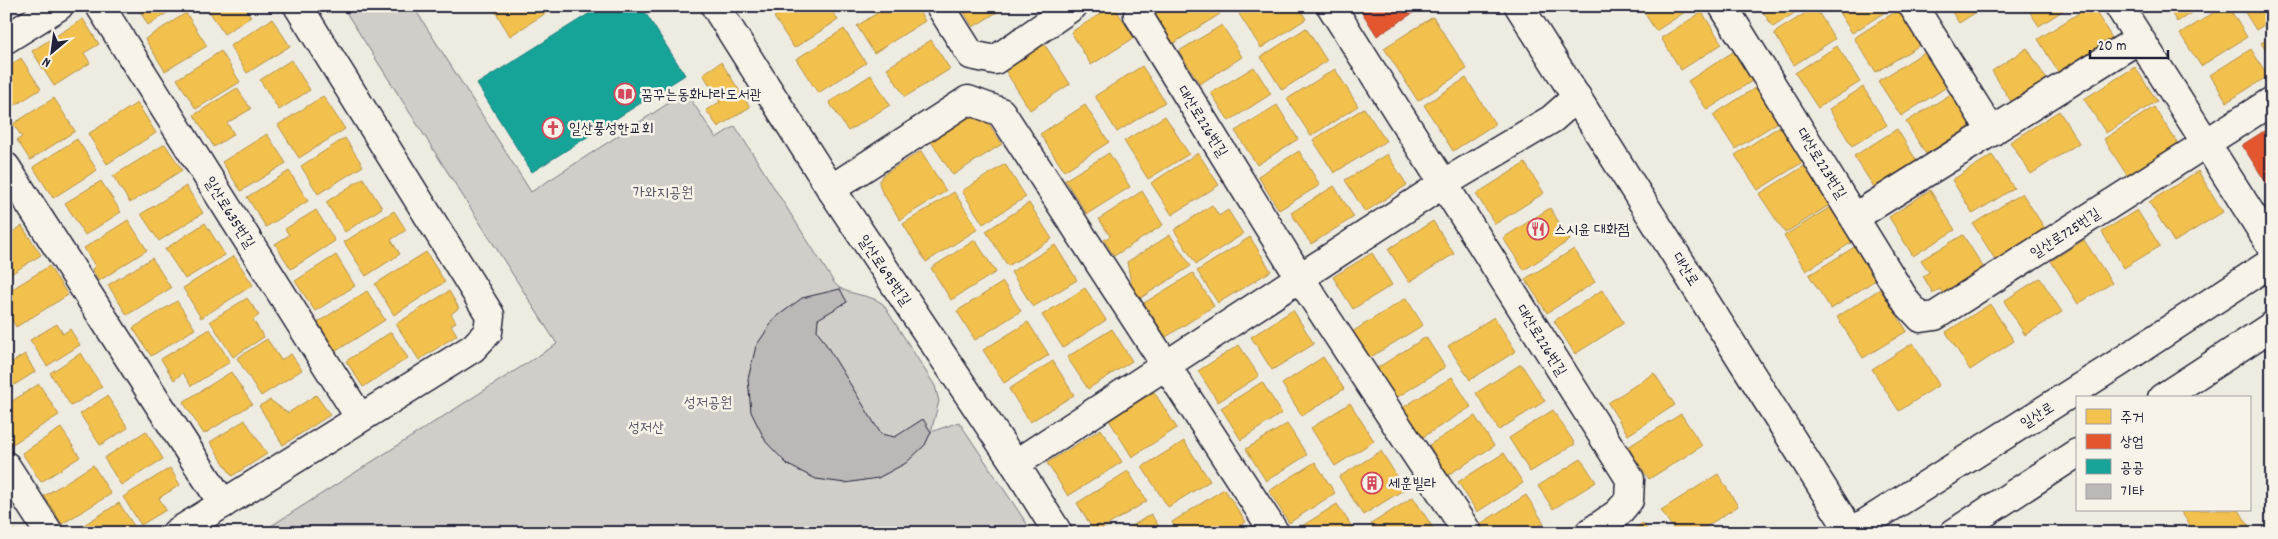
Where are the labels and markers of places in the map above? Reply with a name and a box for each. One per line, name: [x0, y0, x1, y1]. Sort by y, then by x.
library icon: 꿈꾸는동화나라도서관: [613, 82, 637, 106]
place label: 꿈꾸는동화나라도서관: [641, 85, 762, 107]
church icon: 일산풍성한교회: [541, 116, 565, 140]
place label: 일산풍성한교회: [569, 119, 654, 141]
restaurant icon: 스시윤 대화점: [1526, 217, 1550, 241]
place label: 스시윤 대화점: [1554, 220, 1630, 242]
building icon: 세훈빌라: [1360, 471, 1384, 495]
place label: 세훈빌라: [1388, 474, 1436, 496]

